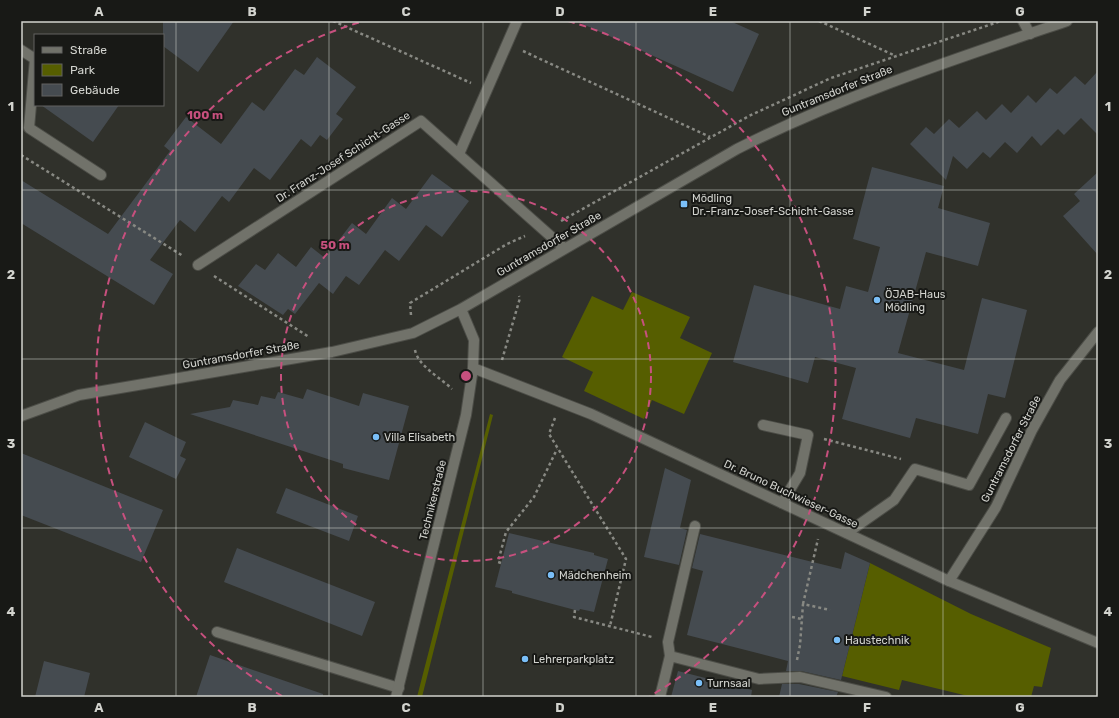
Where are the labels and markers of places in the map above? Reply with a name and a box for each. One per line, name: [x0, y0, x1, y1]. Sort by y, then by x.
place label: Mödling Dr.-Franz-Josef-Schicht-Gasse: [692, 192, 854, 218]
marker: Mödling Dr.-Franz-Josef-Schicht-Gasse: [679, 199, 689, 209]
place label: ÖJAB-Haus Mödling: [885, 288, 946, 314]
marker: ÖJAB-Haus Mödling: [872, 295, 882, 305]
centre of rings: [459, 369, 473, 383]
place label: Villa Elisabeth: [384, 431, 455, 444]
marker: Villa Elisabeth: [371, 432, 381, 442]
place label: Mädchenheim: [559, 569, 631, 582]
marker: Mädchenheim: [546, 570, 556, 580]
place label: Haustechnik: [845, 634, 910, 647]
marker: Haustechnik: [832, 635, 842, 645]
place label: Lehrerparkplatz: [533, 653, 614, 666]
marker: Lehrerparkplatz: [520, 654, 530, 664]
place label: Turnsaal: [707, 677, 750, 690]
marker: Turnsaal: [694, 678, 704, 688]

